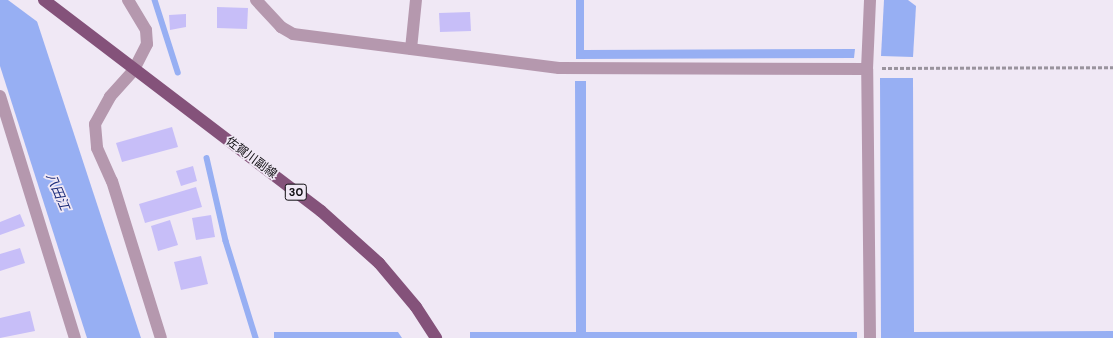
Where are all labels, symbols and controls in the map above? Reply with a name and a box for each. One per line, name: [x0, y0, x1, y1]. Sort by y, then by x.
street label: 佐賀川副線: [223, 134, 279, 182]
water label: 八田江: [42, 171, 72, 213]
road number: 30: [284, 183, 308, 201]

